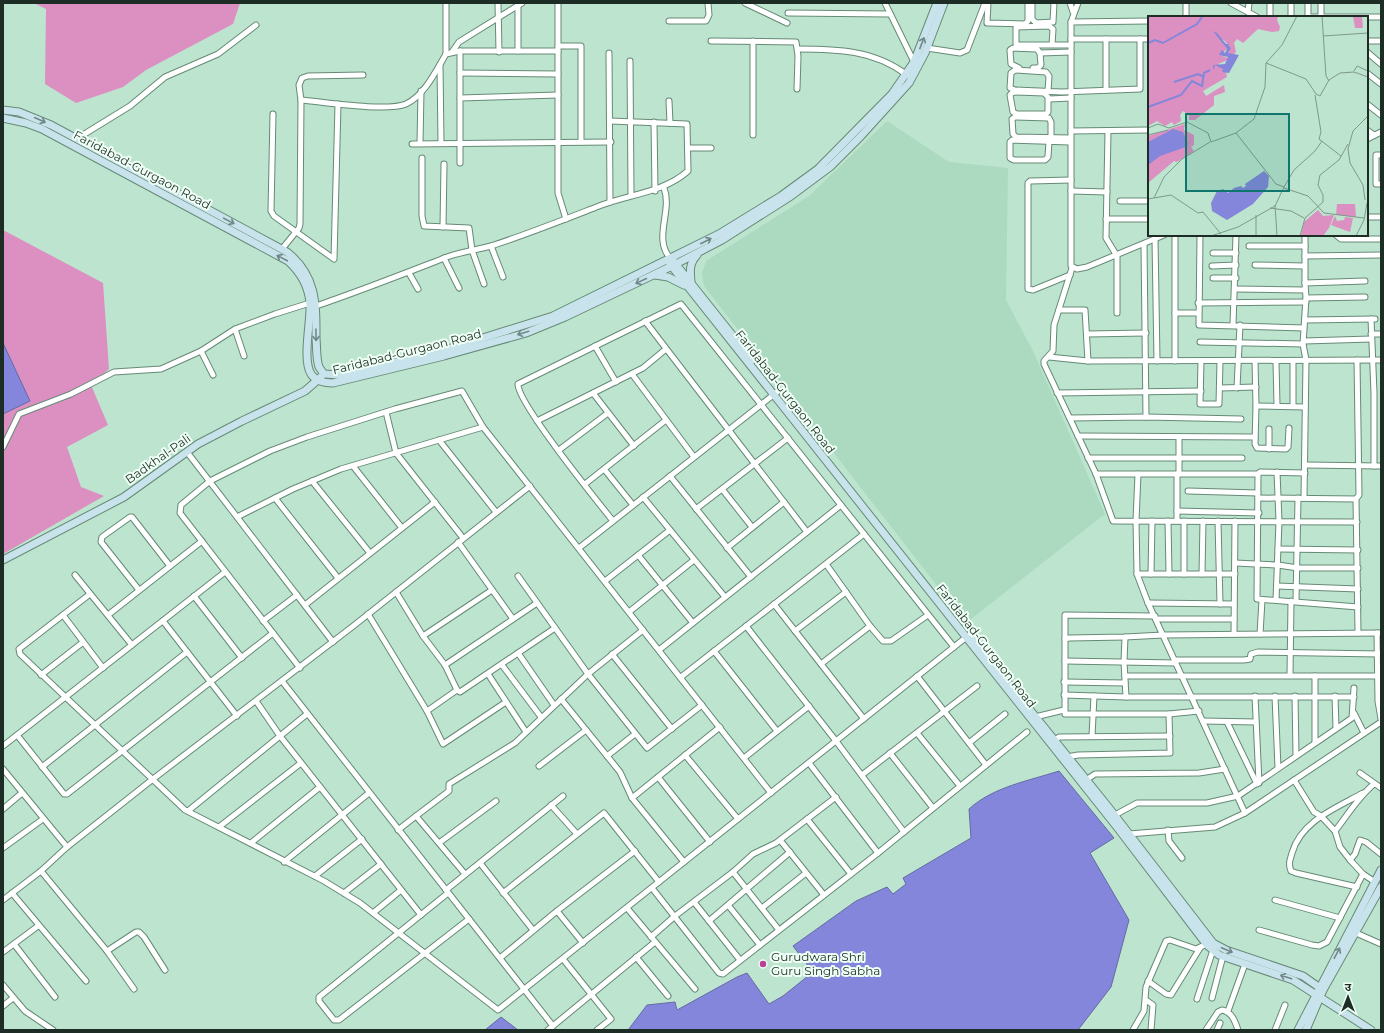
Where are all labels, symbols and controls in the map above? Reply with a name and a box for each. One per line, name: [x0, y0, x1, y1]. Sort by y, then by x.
inset map: [1148, 16, 1368, 236]
one-way arrow: [918, 37, 926, 49]
one-way arrow: [34, 117, 46, 124]
street label: Faridabad-Gurgaon Road: [71, 127, 213, 212]
one-way arrow: [223, 217, 235, 225]
one-way arrow: [700, 237, 712, 244]
one-way arrow: [276, 253, 288, 261]
one-way arrow: [636, 278, 648, 285]
street label: Faridabad-Gurgaon Road: [331, 326, 483, 377]
street label: Faridabad-Gurgaon Road: [732, 327, 838, 457]
one-way arrow: [312, 328, 320, 341]
one-way arrow: [516, 330, 529, 337]
street label: Badkhal-Pali: [122, 431, 193, 487]
street label: Faridabad-Gurgaon Road: [933, 581, 1039, 711]
one-way arrow: [1221, 947, 1233, 954]
one-way arrow: [1334, 947, 1342, 959]
place label: Gurudwara Shri Guru Singh Sabha: [771, 949, 880, 978]
marker: Gurudwara Shri Guru Singh Sabha: [758, 959, 768, 969]
one-way arrow: [1281, 973, 1293, 981]
north arrow: [1328, 977, 1368, 1017]
text: उ: [1345, 980, 1352, 994]

